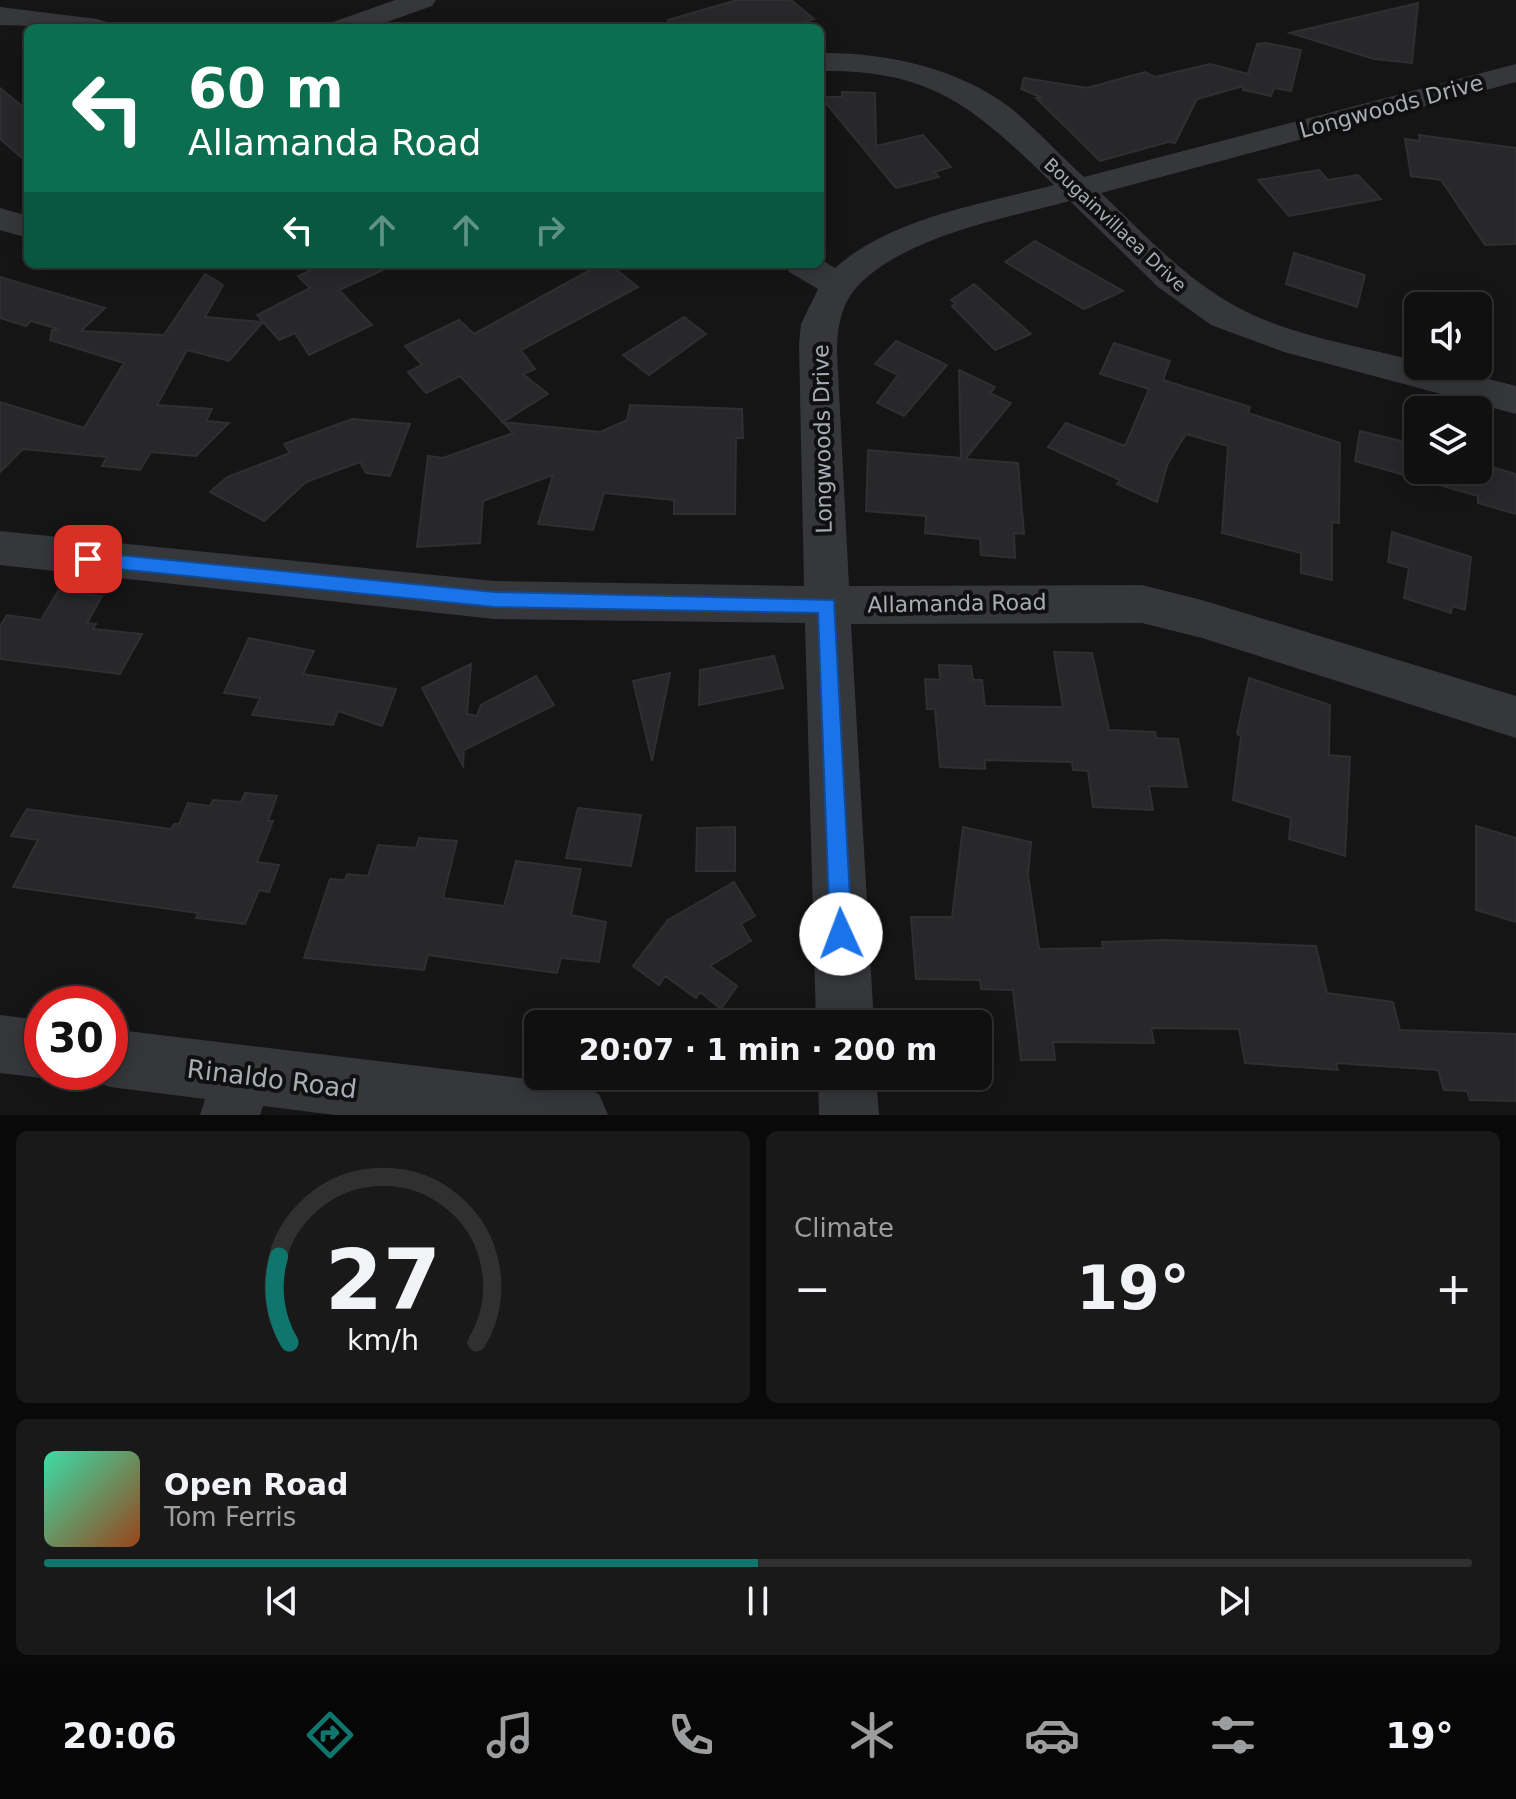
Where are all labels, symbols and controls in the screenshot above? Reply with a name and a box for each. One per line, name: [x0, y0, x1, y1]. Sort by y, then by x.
text: 60 m: [188, 55, 344, 120]
icon: left: [56, 56, 160, 160]
street label: Longwoods Drive: [1297, 70, 1486, 143]
text: Allamanda Road: [188, 122, 481, 163]
street label: Bougainvillaea Drive: [1040, 153, 1191, 296]
icon: left: [276, 208, 320, 252]
icon: ahead: [360, 208, 404, 252]
icon: ahead: [444, 208, 488, 252]
icon: right: [528, 208, 572, 252]
map controls: [1404, 292, 1492, 484]
button: sound: [1404, 292, 1492, 380]
street label: Longwoods Drive: [808, 344, 837, 534]
button: layers: [1404, 396, 1492, 484]
pin: [54, 525, 122, 593]
icon: arrive: [66, 537, 110, 581]
street label: Allamanda Road: [867, 589, 1047, 618]
position arrow: [799, 892, 883, 976]
speed limit sign: 30: [24, 986, 128, 1090]
text: 20:07 · 1 min · 200 m: [579, 1032, 937, 1067]
street label: Rinaldo Road: [185, 1054, 359, 1104]
text: Climate: [794, 1213, 894, 1243]
text: 27: [325, 1232, 441, 1329]
text: 19°: [1076, 1253, 1190, 1323]
text: −: [794, 1263, 831, 1314]
text: +: [1435, 1263, 1472, 1314]
text: km/h: [347, 1323, 419, 1357]
text: Open Road: [164, 1467, 349, 1502]
text: Tom Ferris: [164, 1502, 296, 1532]
icon: previous: [260, 1579, 304, 1623]
icon: pause: [736, 1579, 780, 1623]
icon: next: [1212, 1579, 1256, 1623]
icon: directions: [302, 1707, 358, 1763]
icon: music: [482, 1707, 538, 1763]
icon: phone: [663, 1707, 719, 1763]
icon: climate: [844, 1707, 900, 1763]
icon: car: [1024, 1707, 1080, 1763]
icon: filters: [1205, 1707, 1261, 1763]
text: 20:06: [62, 1715, 177, 1756]
text: 19°: [1386, 1715, 1454, 1756]

